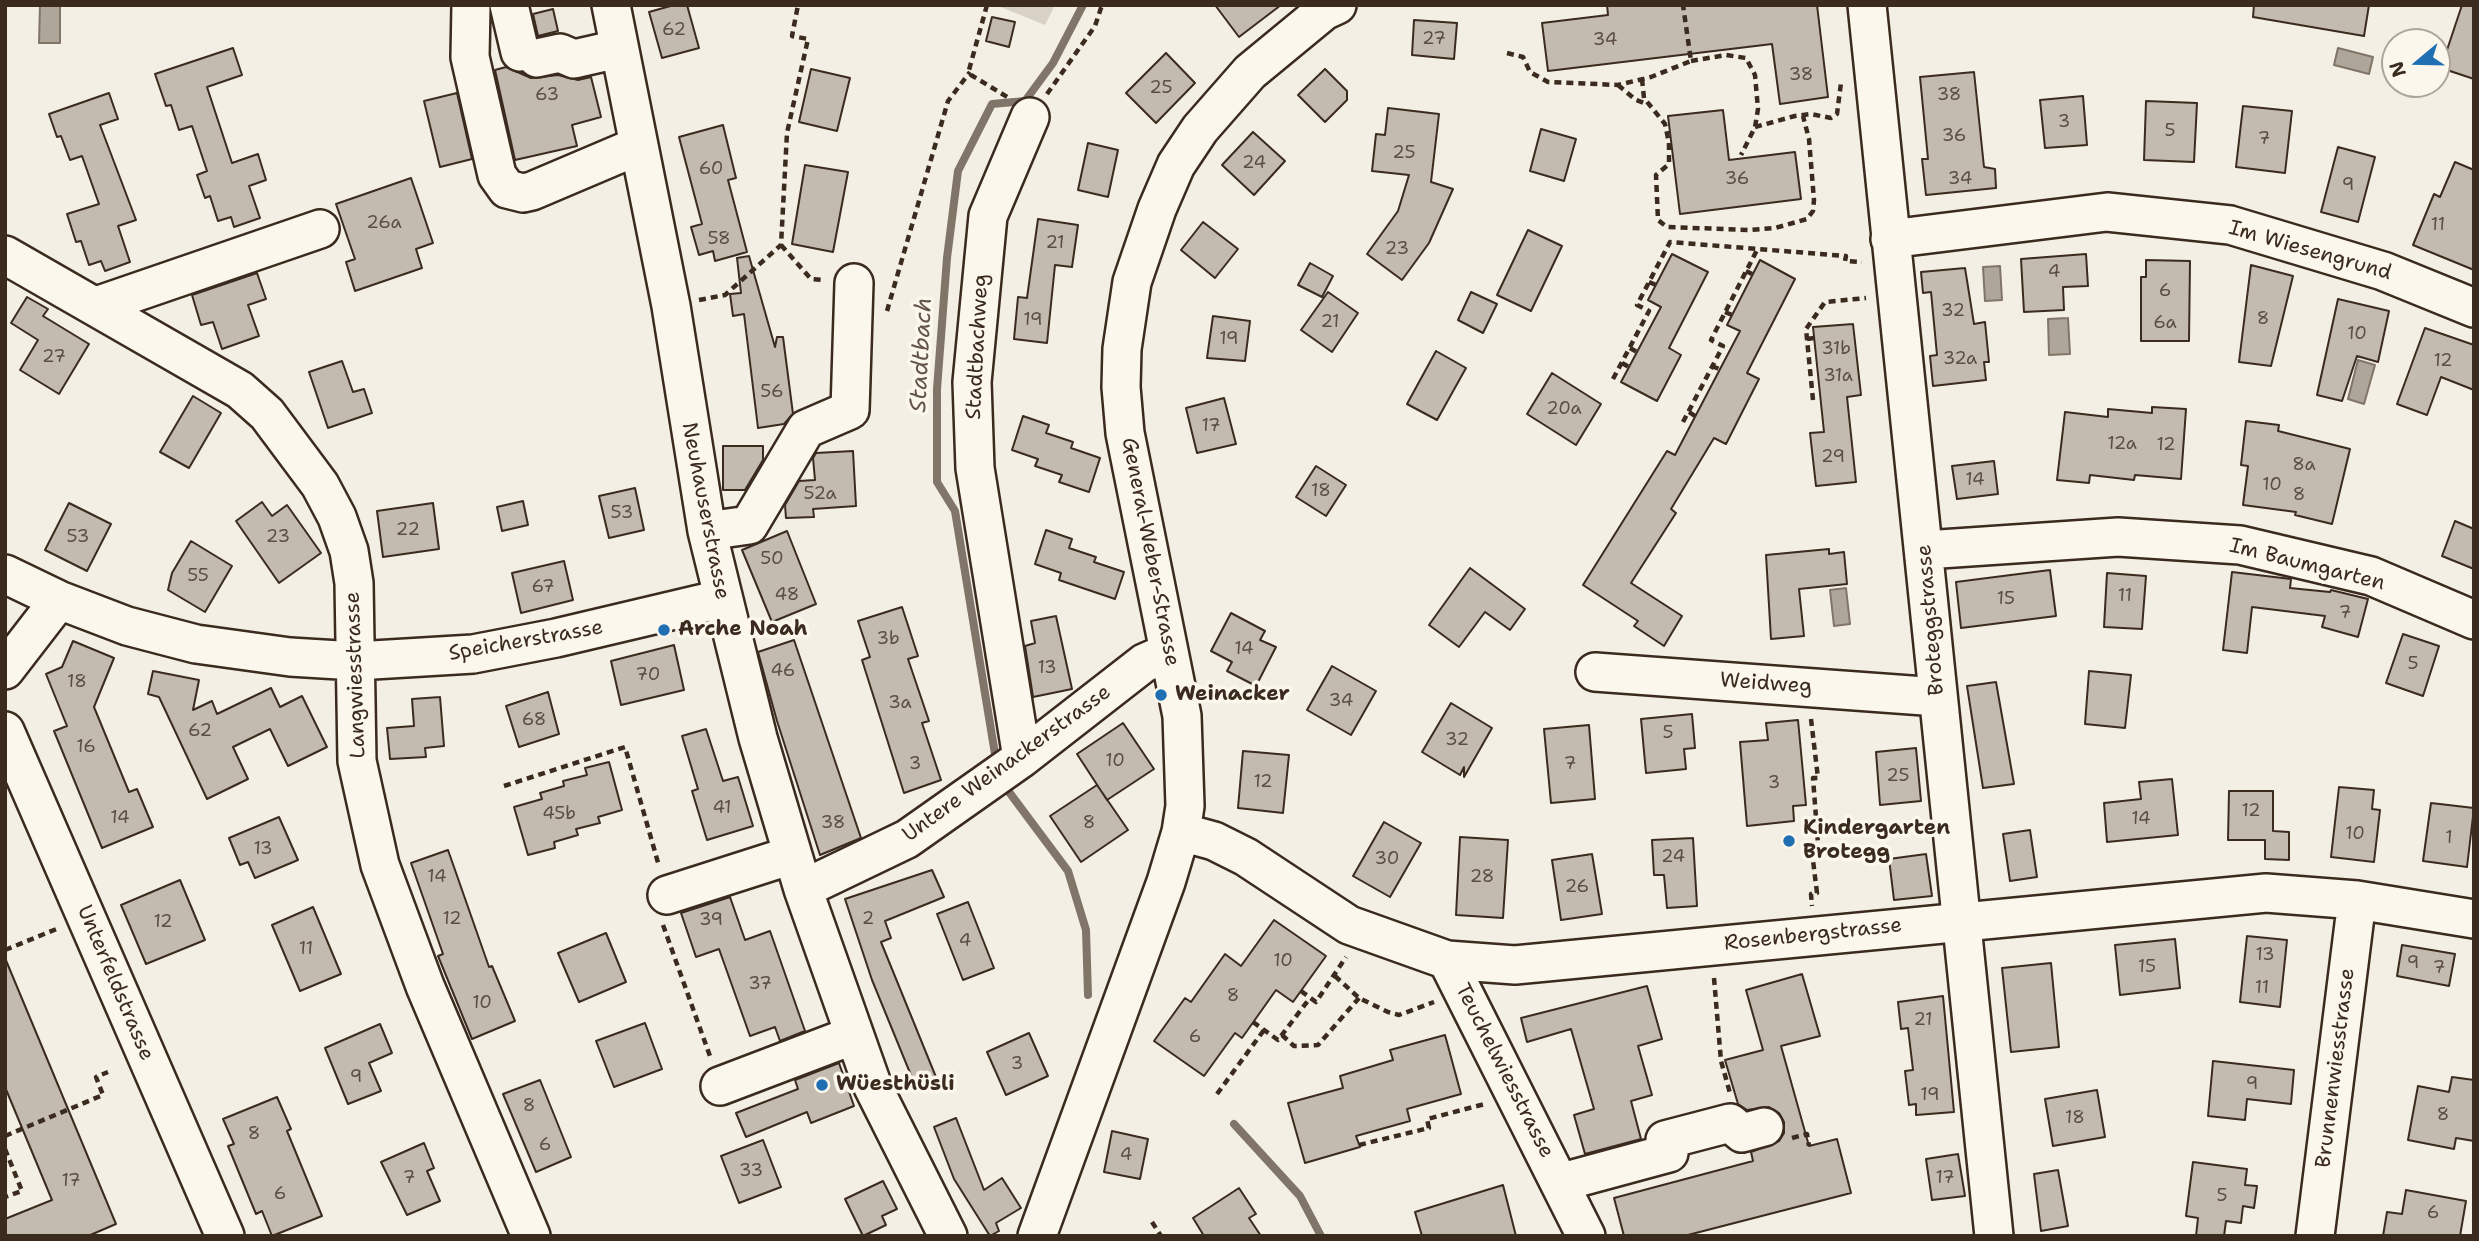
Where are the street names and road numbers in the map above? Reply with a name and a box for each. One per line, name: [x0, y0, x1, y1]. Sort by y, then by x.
street label: Im Wiesengrund: [2226, 216, 2394, 286]
street label: Stadtbachweg: [962, 274, 994, 420]
street label: Neuhauserstrasse: [675, 420, 735, 602]
street label: General-Weber-Strasse: [1115, 436, 1185, 668]
street label: Im Baumgarten: [2227, 534, 2387, 596]
street label: Broteggstrasse: [1912, 543, 1950, 697]
street label: Langwiesstrasse: [340, 591, 372, 759]
street label: Speicherstrasse: [447, 615, 605, 667]
street label: Weidweg: [1719, 668, 1813, 700]
street label: Untere Weinackerstrasse: [898, 680, 1116, 848]
street label: Unterfeldstrasse: [71, 902, 159, 1064]
street label: Rosenbergstrasse: [1723, 913, 1903, 957]
street label: Brunnenwiesstrasse: [2311, 967, 2361, 1169]
street label: Teuchelwiesstrasse: [1449, 980, 1559, 1162]

